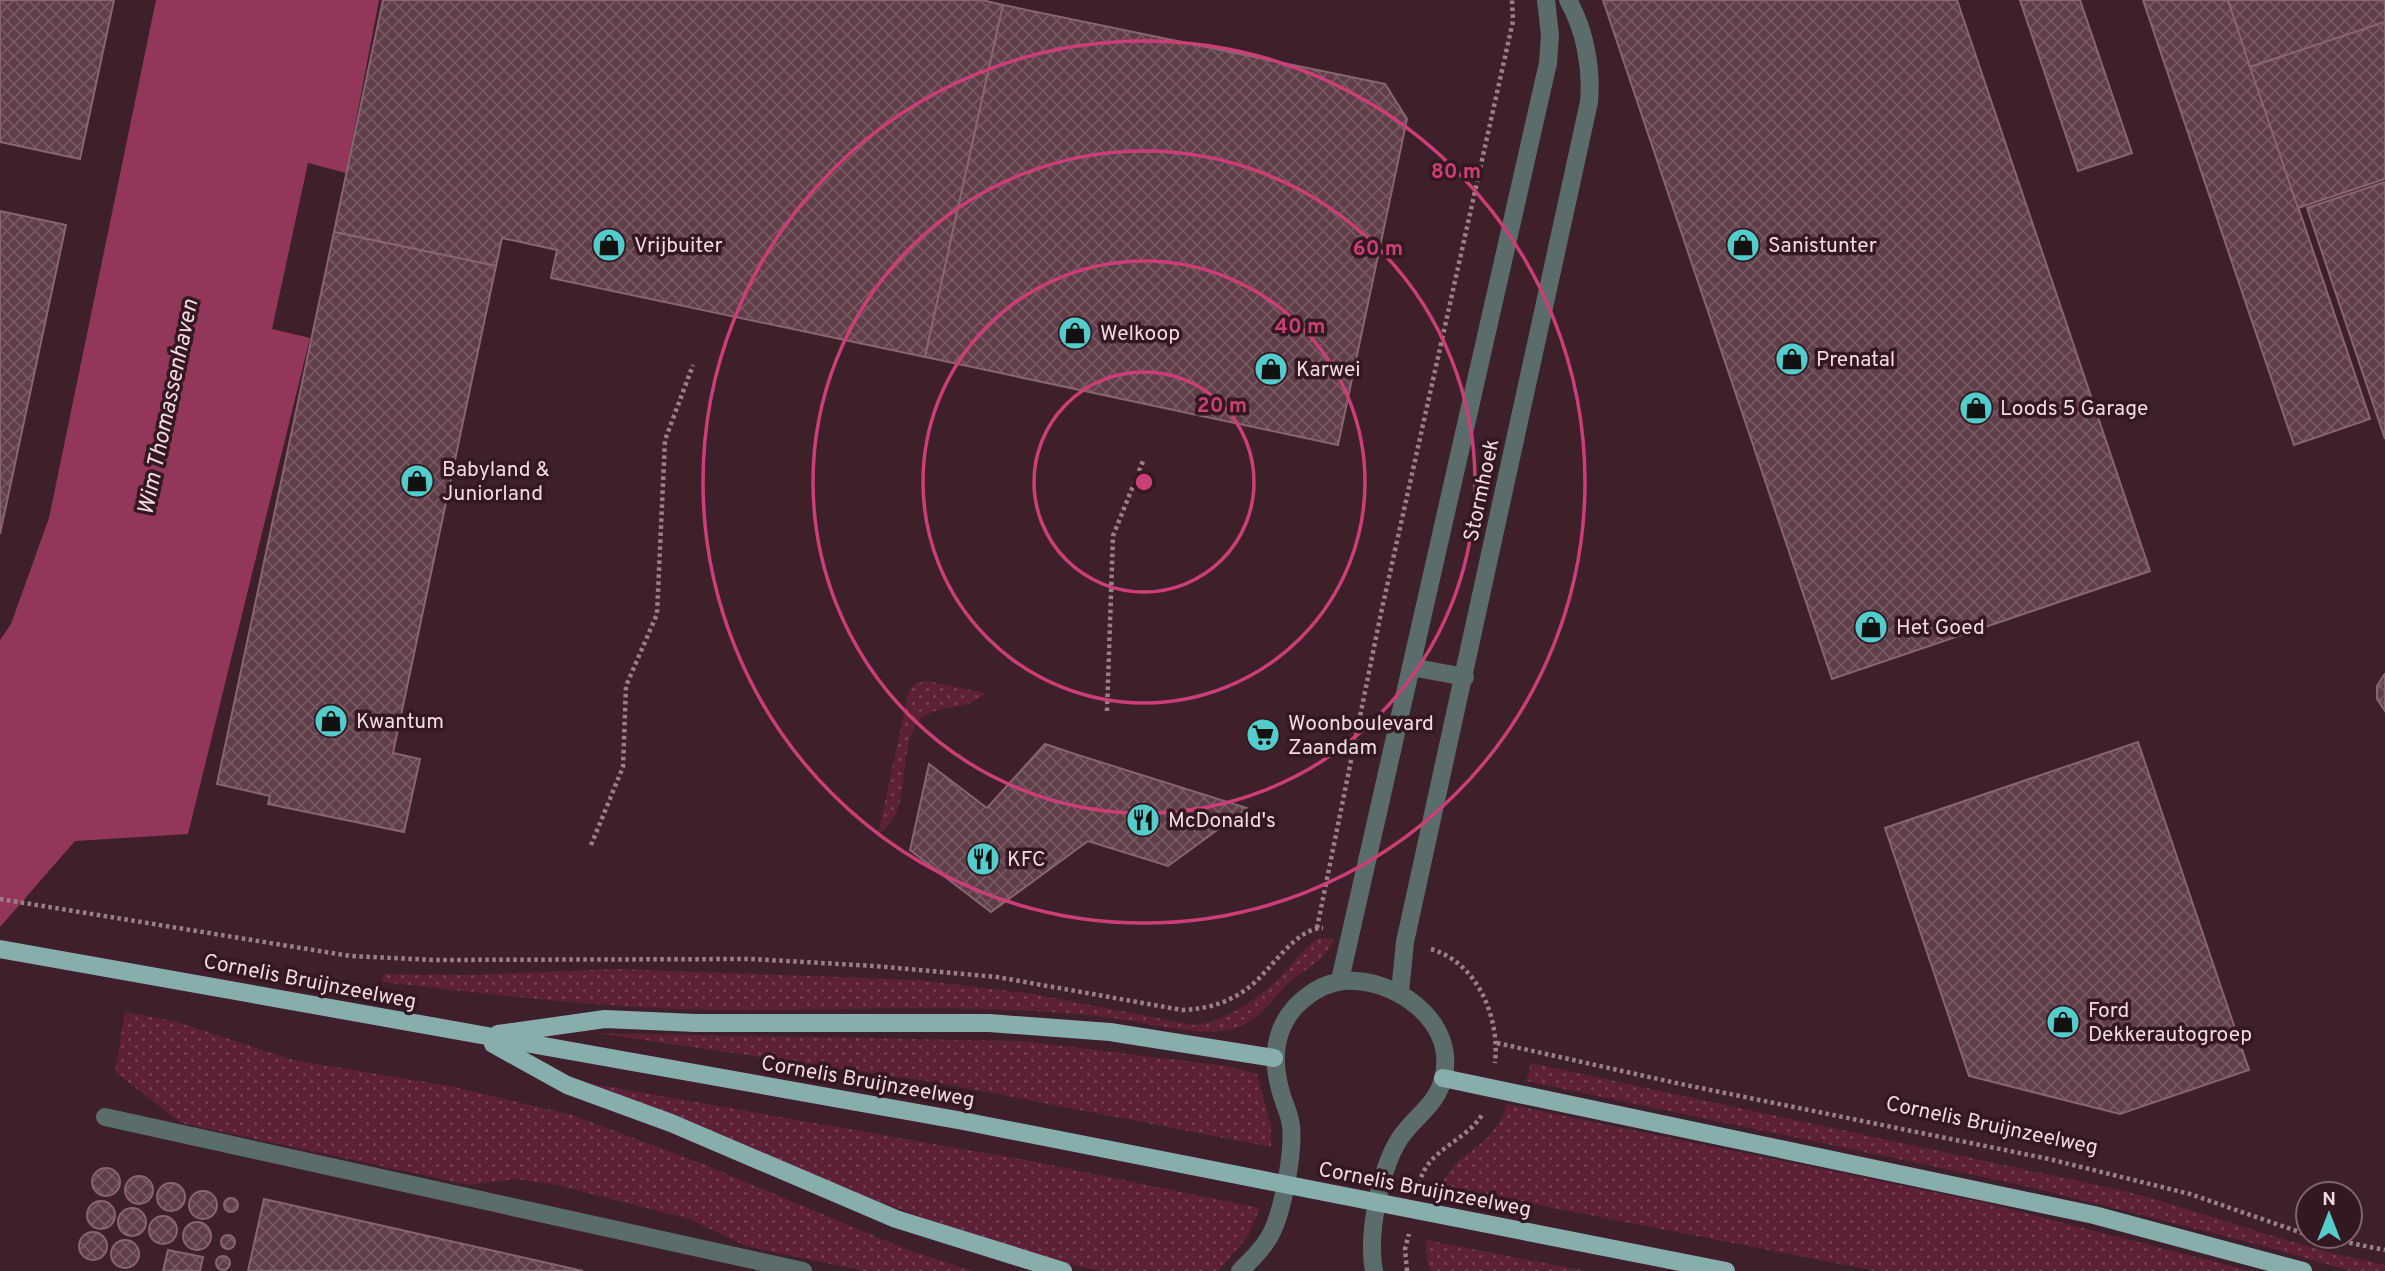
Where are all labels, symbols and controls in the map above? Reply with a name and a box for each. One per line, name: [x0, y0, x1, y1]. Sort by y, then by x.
text: 80 m: [1431, 159, 1481, 186]
shop icon: Vrijbuiter: [590, 226, 628, 264]
shop icon: Sanistunter: [1724, 226, 1762, 264]
place label: Vrijbuiter: [634, 233, 723, 260]
place label: Sanistunter: [1768, 233, 1877, 260]
text: 60 m: [1353, 236, 1403, 263]
water label: Wim Thomassenhaven: [132, 296, 207, 518]
shop icon: Welkoop: [1056, 314, 1094, 352]
text: 40 m: [1275, 314, 1325, 341]
place label: Welkoop: [1100, 321, 1180, 348]
shop icon: Prenatal: [1773, 340, 1811, 378]
place label: Prenatal: [1816, 347, 1895, 374]
shop icon: Karwei: [1252, 350, 1290, 388]
place label: Karwei: [1296, 357, 1361, 384]
shop icon: Loods 5 Garage: [1957, 389, 1995, 427]
text: 20 m: [1197, 393, 1247, 420]
place label: Loods 5 Garage: [2000, 396, 2148, 423]
street label: Stormhoek: [1458, 437, 1507, 544]
place label: Babyland & Juniorland: [442, 457, 550, 508]
shop icon: Babyland & Juniorland: [398, 462, 436, 500]
centre of rings: [1132, 470, 1156, 494]
shop icon: Het Goed: [1852, 608, 1890, 646]
place label: Het Goed: [1896, 615, 1985, 642]
shop icon: Kwantum: [312, 702, 350, 740]
place label: Kwantum: [356, 709, 444, 736]
place label: Woonboulevard Zaandam: [1288, 711, 1434, 762]
supermarket icon: Woonboulevard Zaandam: [1244, 716, 1282, 754]
restaurant icon: McDonald's: [1124, 801, 1162, 839]
place label: McDonald's: [1168, 808, 1276, 835]
restaurant icon: KFC: [964, 840, 1002, 878]
place label: KFC: [1007, 847, 1046, 874]
street label: Cornelis Bruijnzeelweg: [201, 949, 418, 1016]
place label: Ford Dekkerautogroep: [2088, 998, 2252, 1049]
shop icon: Ford Dekkerautogroep: [2044, 1003, 2082, 1041]
street label: Cornelis Bruijnzeelweg: [759, 1050, 977, 1115]
street label: Cornelis Bruijnzeelweg: [1883, 1091, 2100, 1162]
street label: Cornelis Bruijnzeelweg: [1316, 1157, 1533, 1224]
north arrow: [2294, 1180, 2364, 1250]
text: N: [2322, 1188, 2336, 1212]

